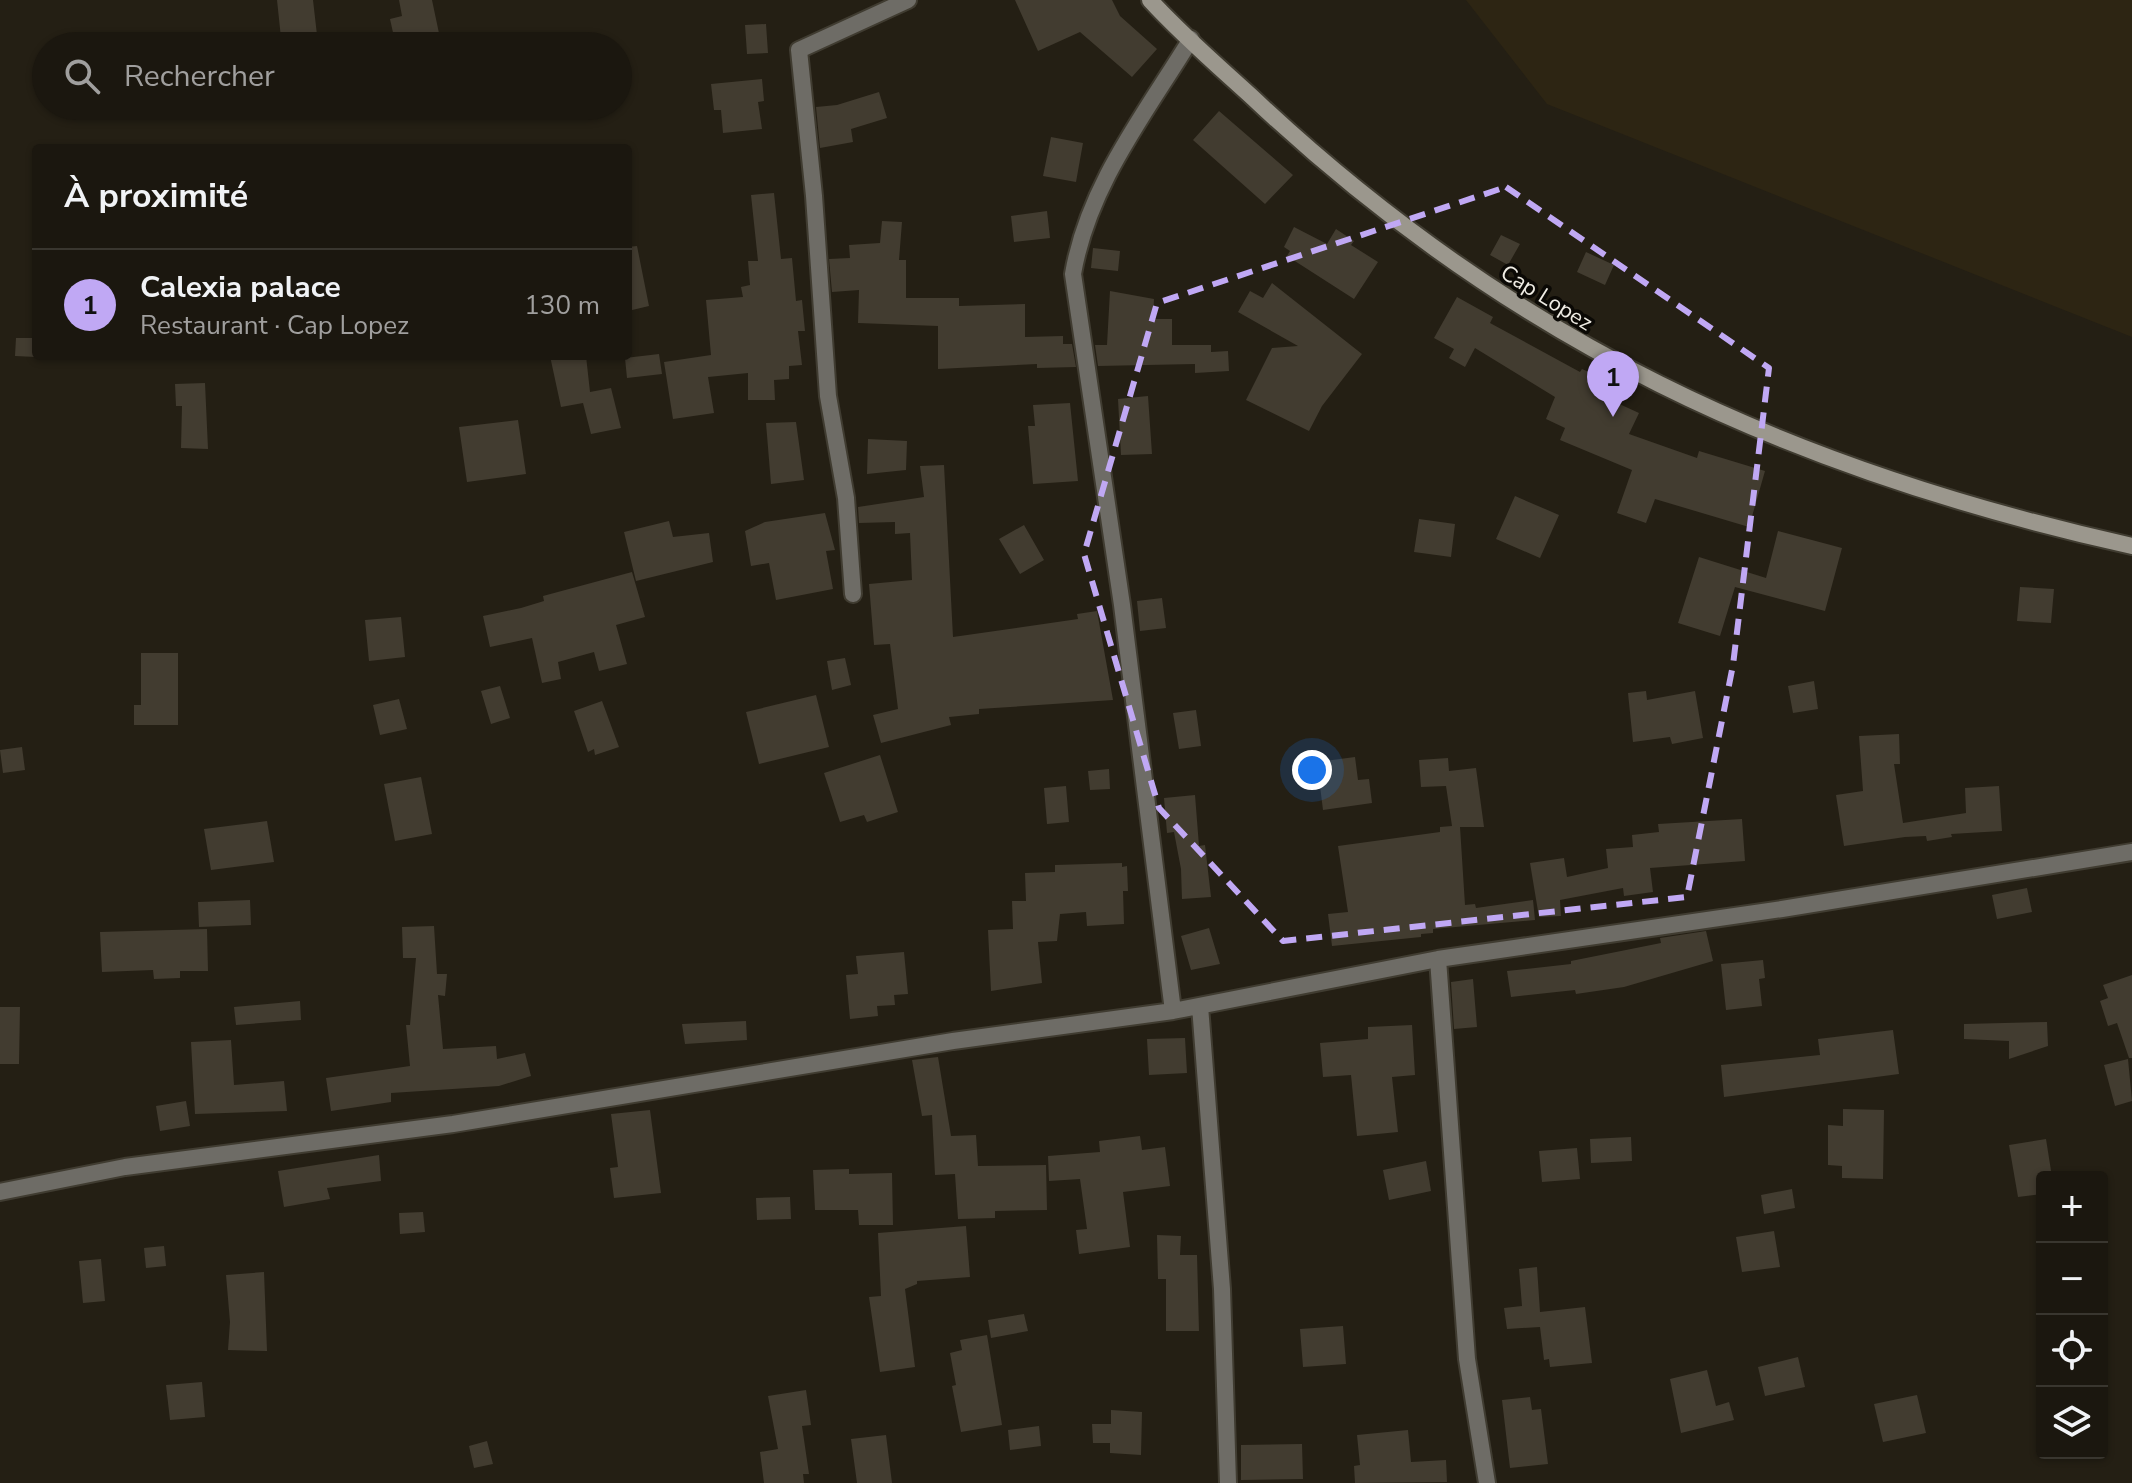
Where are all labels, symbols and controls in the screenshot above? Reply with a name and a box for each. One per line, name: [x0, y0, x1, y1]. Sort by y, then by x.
search box: [32, 32, 632, 120]
icon: search: [60, 54, 104, 98]
text: Rechercher: [124, 56, 275, 97]
text: À proximité: [64, 173, 248, 219]
street label: Cap Lopez: [1495, 258, 1598, 338]
text: Calexia palace: [140, 267, 341, 308]
text: 1: [82, 288, 98, 323]
text: 130 m: [524, 288, 600, 323]
text: Restaurant · Cap Lopez: [140, 308, 409, 343]
pin: 1: [1587, 351, 1639, 417]
your location: [1292, 750, 1332, 790]
map controls: [2036, 1171, 2108, 1459]
button: +: [2036, 1171, 2108, 1243]
button: −: [2036, 1243, 2108, 1315]
button: locate: [2036, 1315, 2108, 1387]
button: layers: [2036, 1387, 2108, 1459]

